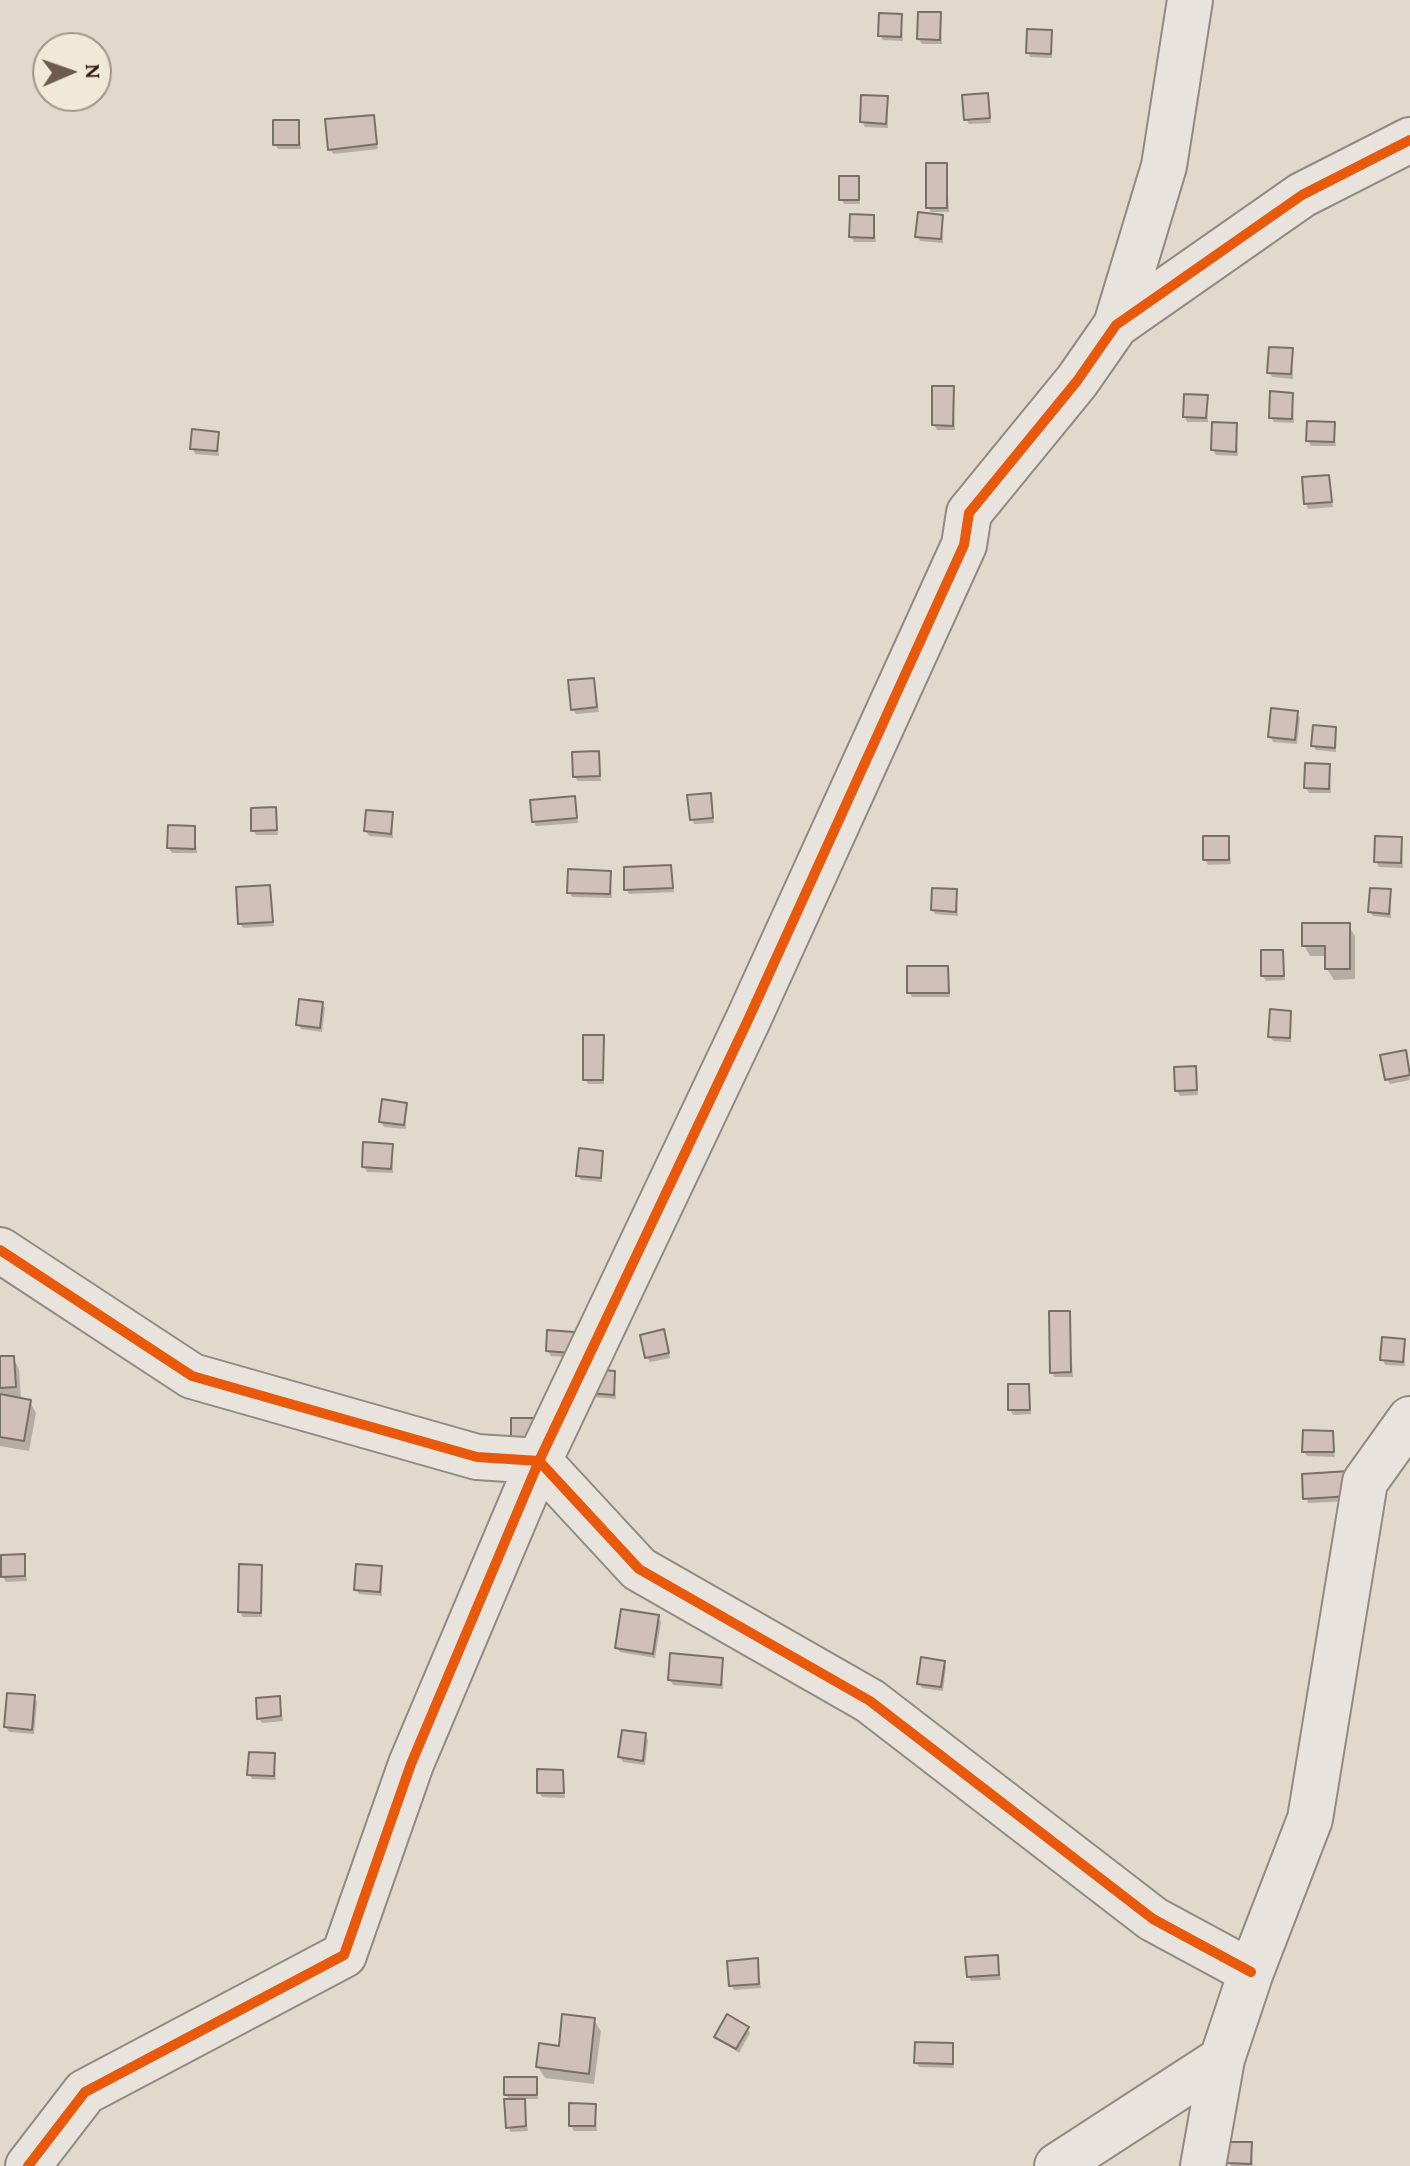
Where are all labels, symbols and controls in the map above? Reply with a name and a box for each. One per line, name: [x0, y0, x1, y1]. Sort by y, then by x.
north arrow: [32, 32, 112, 112]
text: N: [78, 63, 110, 79]

